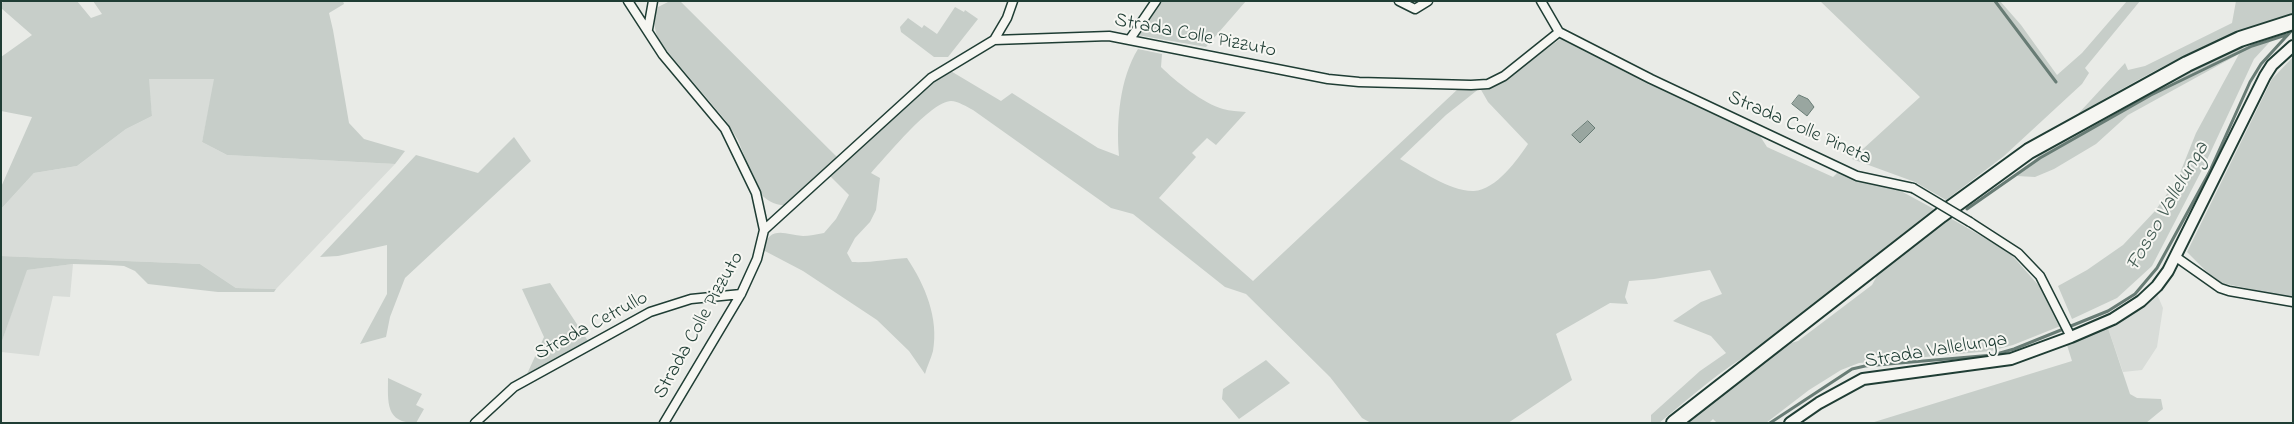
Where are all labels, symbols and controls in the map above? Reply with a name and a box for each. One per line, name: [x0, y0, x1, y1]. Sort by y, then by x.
street label: Strada Colle Pizzuto: [1112, 10, 1278, 64]
street label: Strada Colle Pineta: [1723, 86, 1875, 172]
water label: Fosso Vallelunga: [2122, 138, 2216, 276]
street label: Strada Colle Pizzuto: [650, 248, 750, 404]
street label: Strada Cetrullo: [531, 287, 653, 367]
street label: Strada Vallelunga: [1863, 329, 2009, 375]

